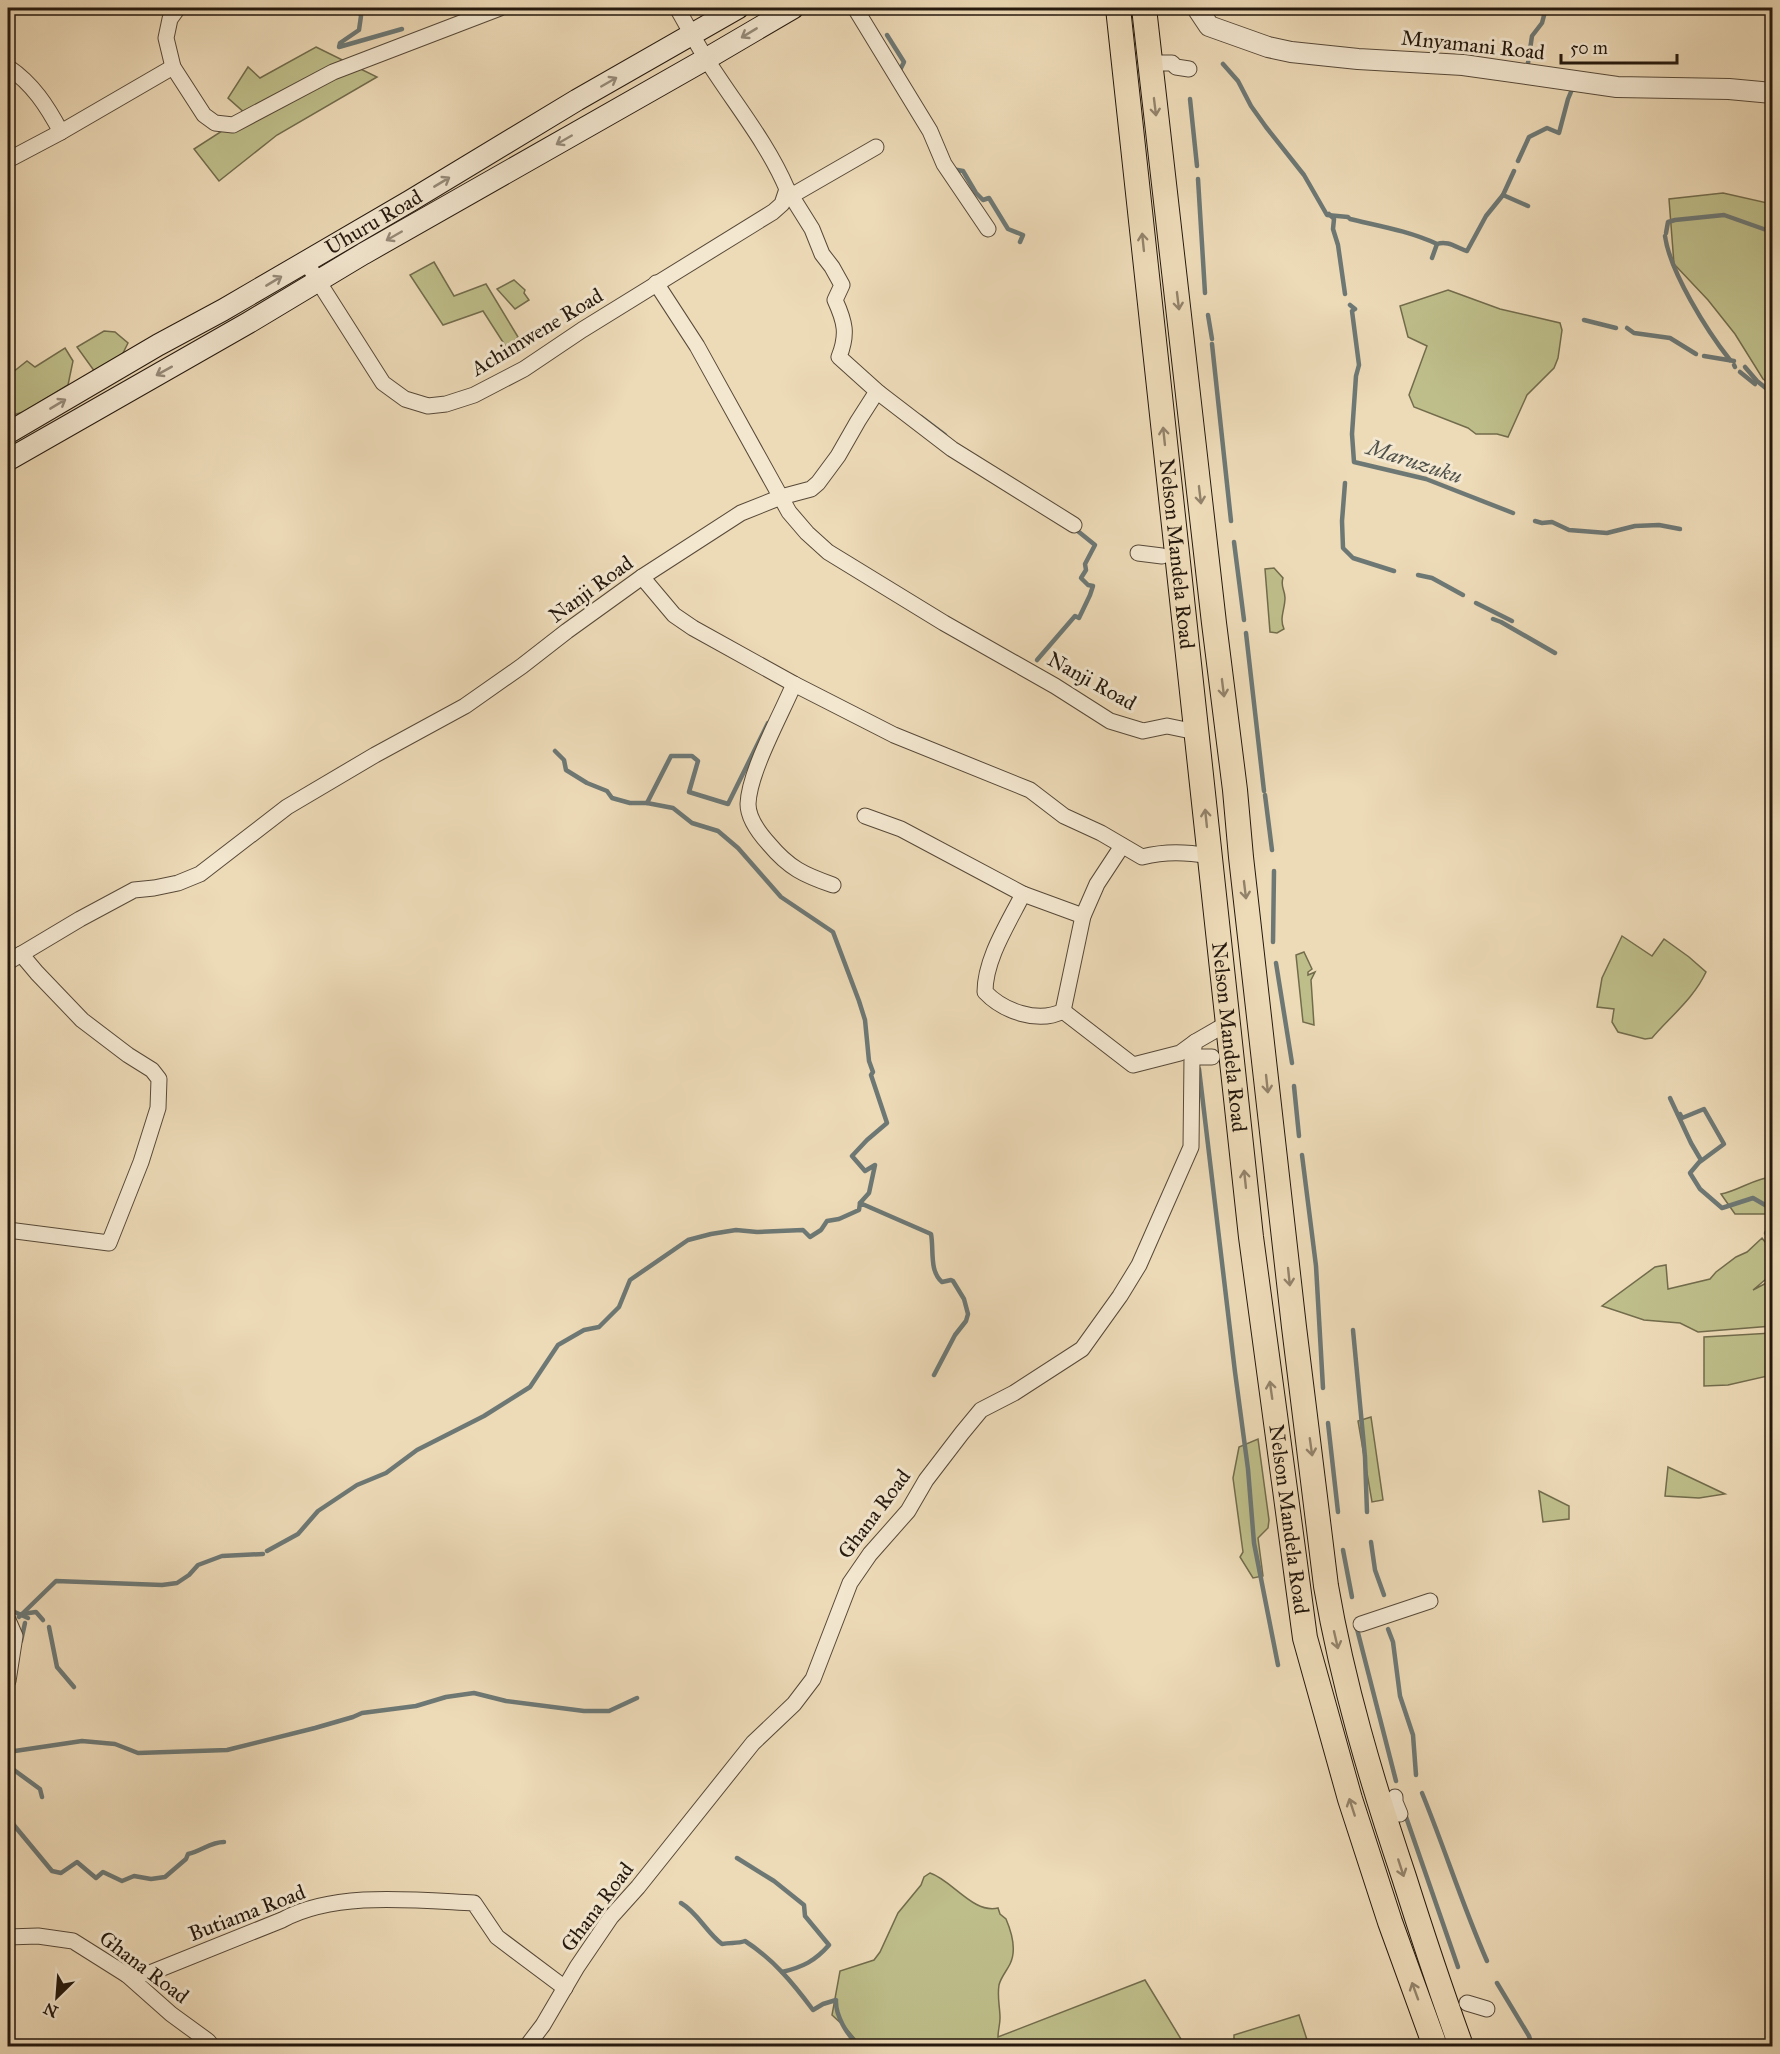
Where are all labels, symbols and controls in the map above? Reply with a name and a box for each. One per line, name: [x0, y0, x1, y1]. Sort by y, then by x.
street label: Mnyamani Road: [1400, 25, 1547, 66]
scale bar: [1561, 27, 1676, 65]
one-way arrow: [741, 28, 758, 40]
text: 50 m: [1570, 37, 1608, 59]
one-way arrow: [600, 76, 617, 88]
one-way arrow: [1150, 97, 1161, 117]
one-way arrow: [556, 134, 573, 146]
one-way arrow: [433, 176, 450, 188]
street label: Uhuru Road: [320, 184, 427, 261]
one-way arrow: [386, 231, 404, 242]
one-way arrow: [1137, 233, 1148, 253]
one-way arrow: [265, 274, 282, 286]
street label: Achimwene Road: [465, 282, 608, 382]
one-way arrow: [1172, 291, 1183, 311]
one-way arrow: [156, 365, 173, 377]
one-way arrow: [49, 397, 66, 409]
one-way arrow: [1158, 427, 1169, 447]
water label: Maruzuku: [1362, 433, 1466, 489]
street label: Nelson Mandela Road: [1154, 457, 1200, 651]
one-way arrow: [1194, 484, 1205, 504]
street label: Nanji Road: [544, 549, 639, 628]
street label: Nanji Road: [1043, 646, 1141, 716]
one-way arrow: [1217, 678, 1228, 698]
one-way arrow: [1200, 809, 1211, 829]
one-way arrow: [1240, 879, 1251, 899]
street label: Nelson Mandela Road: [1206, 940, 1253, 1134]
one-way arrow: [1262, 1073, 1273, 1093]
one-way arrow: [1239, 1170, 1250, 1189]
one-way arrow: [1284, 1267, 1295, 1287]
one-way arrow: [1265, 1380, 1276, 1400]
street label: Nelson Mandela Road: [1263, 1423, 1315, 1616]
one-way arrow: [1305, 1437, 1316, 1456]
street label: Ghana Road: [832, 1464, 916, 1564]
one-way arrow: [1331, 1630, 1343, 1649]
one-way arrow: [1346, 1798, 1357, 1817]
street label: Ghana Road: [555, 1857, 639, 1957]
one-way arrow: [1396, 1858, 1407, 1877]
street label: Butiama Road: [185, 1879, 309, 1947]
street label: Ghana Road: [94, 1925, 194, 2009]
north arrow: [27, 1967, 87, 2027]
one-way arrow: [1409, 1983, 1420, 2001]
text: N: [40, 1998, 61, 2022]

